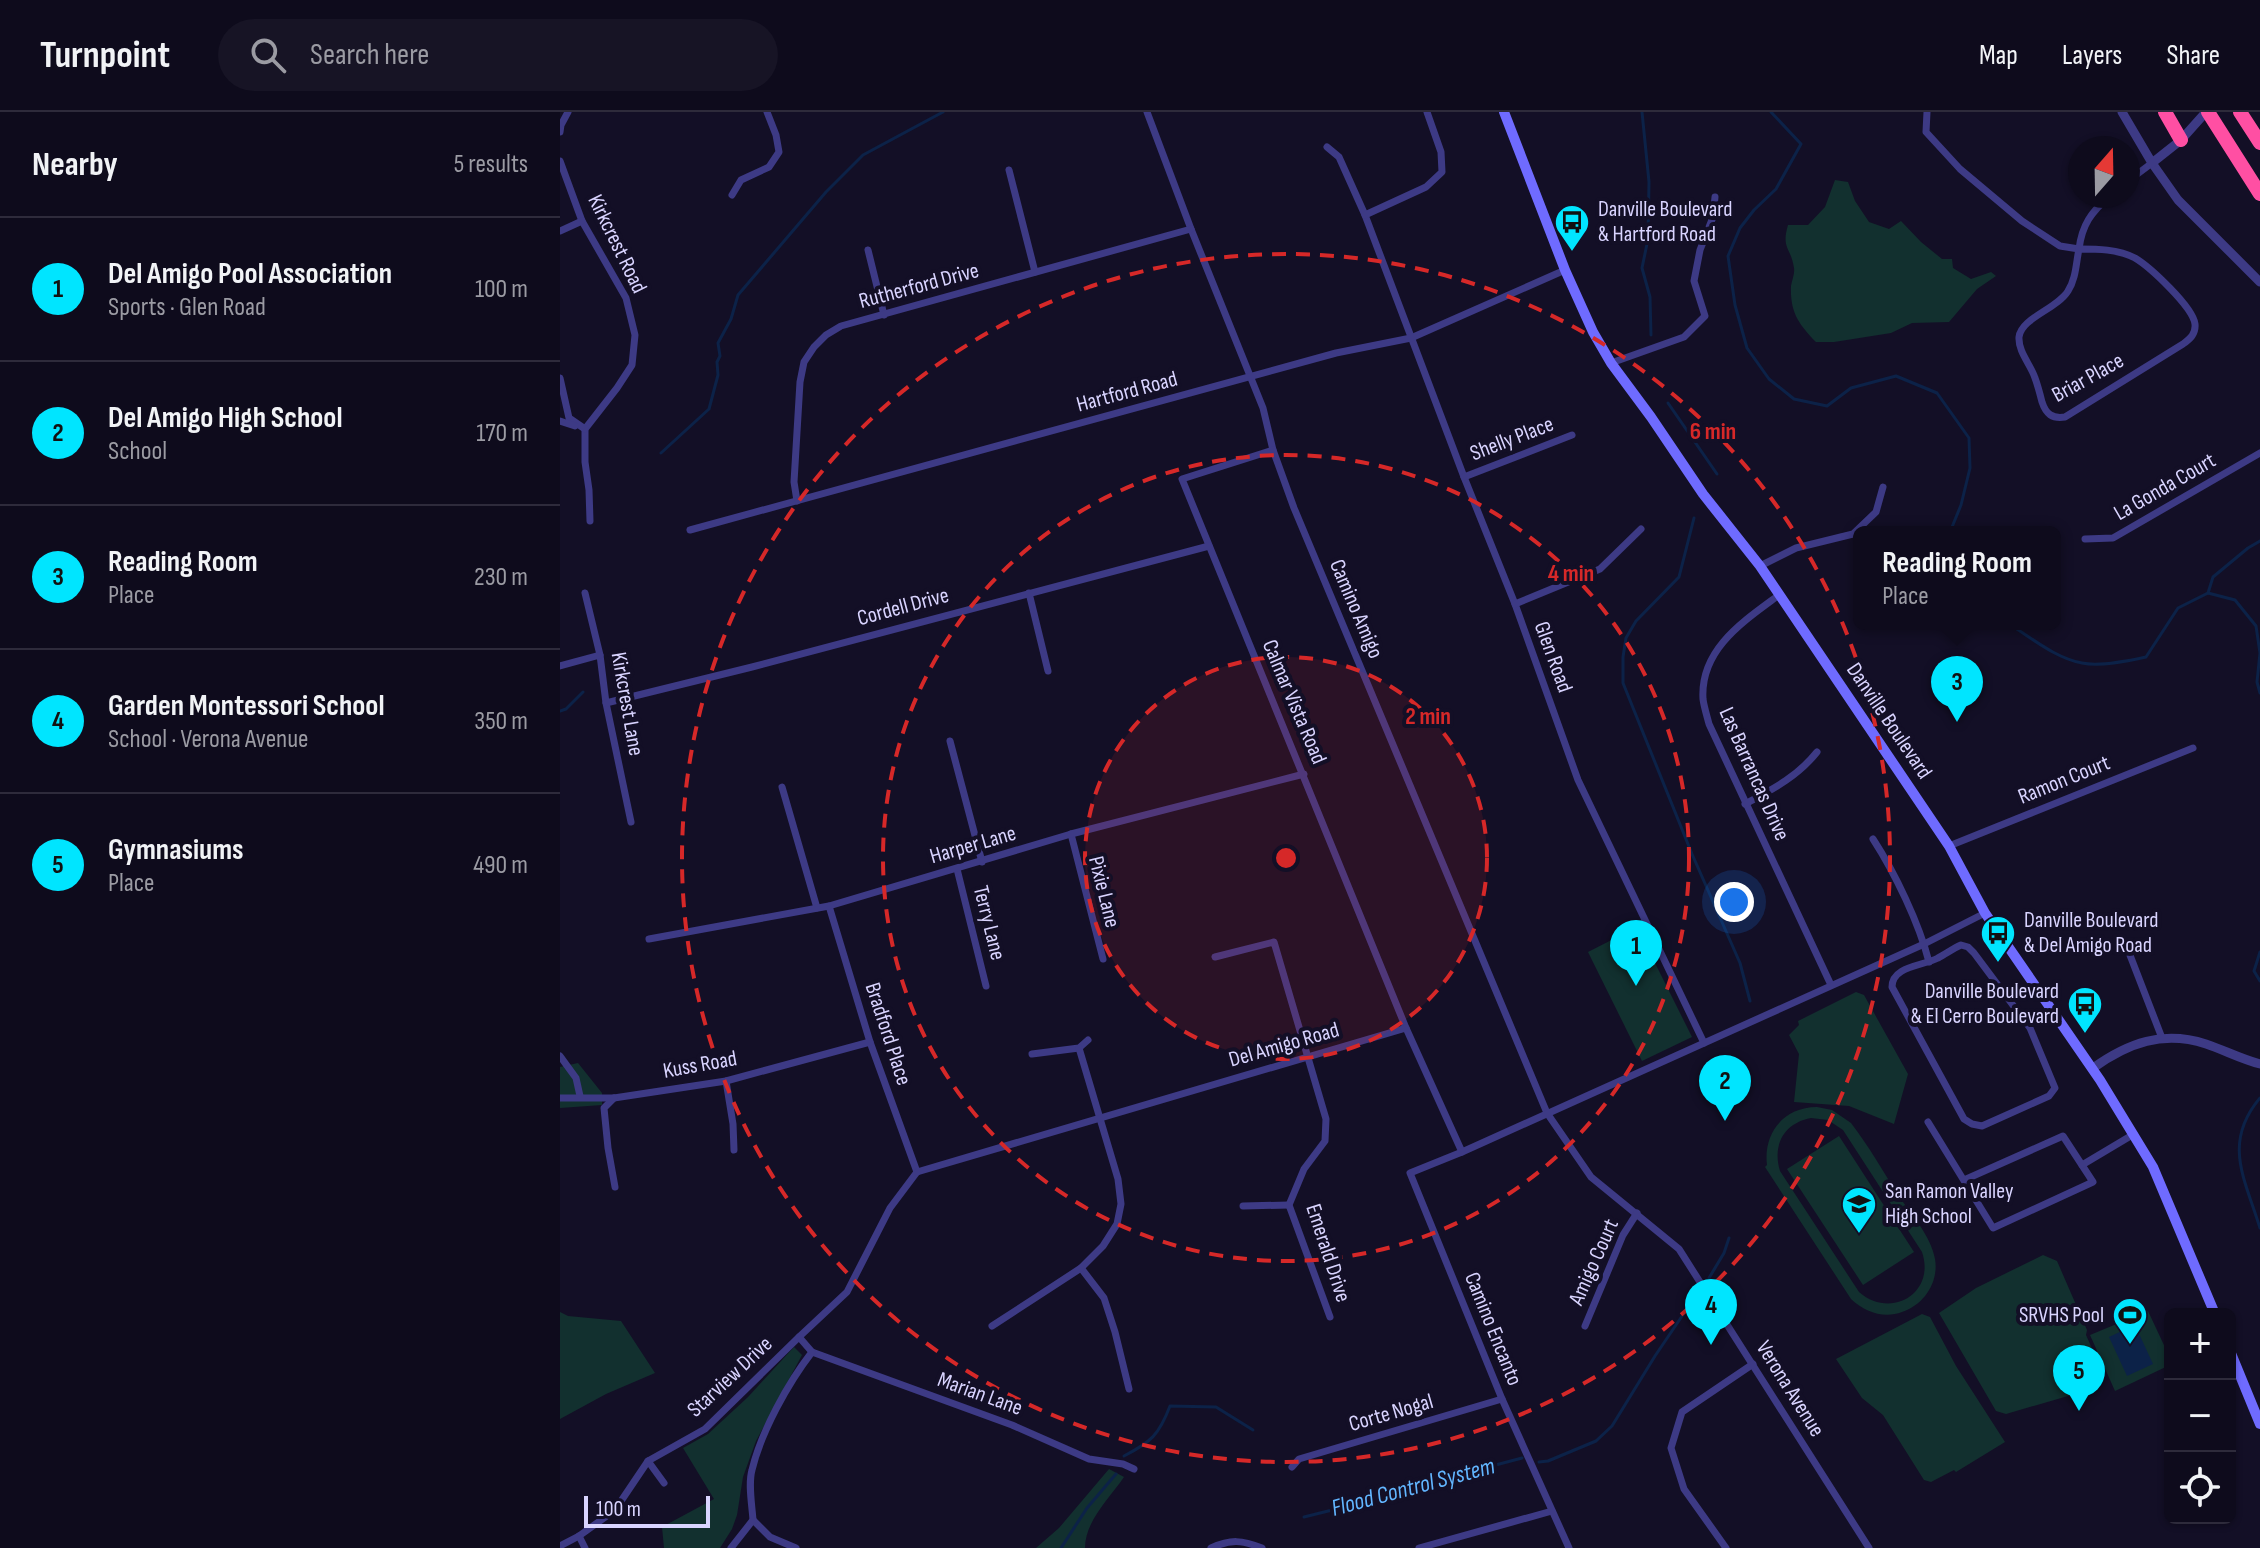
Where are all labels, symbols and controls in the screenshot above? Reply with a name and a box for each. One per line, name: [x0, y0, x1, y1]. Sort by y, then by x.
search box: [218, 19, 778, 91]
text: Turnpoint: [40, 33, 170, 78]
icon: search: [246, 33, 290, 77]
text: Search here: [310, 37, 429, 73]
text: Map: [1979, 39, 2018, 72]
text: Layers: [2062, 39, 2122, 72]
text: Share: [2166, 39, 2220, 72]
north arrow: [2068, 136, 2140, 208]
text: Nearby: [32, 144, 118, 185]
text: 5 results: [454, 149, 528, 180]
street label: Kirkcrest Road: [581, 190, 653, 298]
place label: Danville Boulevard & Hartford Road: [1598, 196, 1732, 248]
bus stop icon: Danville Boulevard & Hartford Road: [1553, 203, 1591, 253]
text: Del Amigo Pool Association: [108, 256, 392, 292]
street label: Rutherford Drive: [856, 257, 982, 315]
text: 1: [53, 274, 63, 305]
text: 100 m: [475, 274, 528, 305]
text: Sports · Glen Road: [108, 292, 266, 323]
street label: Briar Place: [2047, 347, 2129, 409]
street label: Hartford Road: [1074, 366, 1180, 418]
text: Del Amigo High School: [108, 400, 343, 436]
street label: Shelly Place: [1466, 411, 1558, 467]
text: 6 min: [1690, 417, 1736, 446]
text: 2: [52, 418, 64, 449]
text: 170 m: [476, 418, 528, 449]
text: School: [108, 436, 167, 467]
street label: La Gonda Court: [2109, 447, 2221, 527]
popup: [1853, 526, 2061, 630]
text: Reading Room: [108, 544, 258, 580]
text: Reading Room: [1882, 545, 2032, 581]
street label: Camino Amigo: [1323, 555, 1389, 663]
text: 4 min: [1548, 559, 1594, 588]
text: 3: [52, 562, 64, 593]
text: 230 m: [474, 562, 528, 593]
text: Place: [108, 580, 155, 611]
text: Place: [1882, 581, 1929, 612]
street label: Cordell Drive: [854, 582, 952, 632]
street label: Glen Road: [1528, 618, 1578, 696]
street label: Calmar Vista Road: [1256, 636, 1332, 768]
street label: Kirkcrest Lane: [605, 650, 649, 758]
pin: 3: [1931, 656, 1983, 722]
street label: Danville Boulevard: [1840, 658, 1938, 784]
text: Garden Montessori School: [108, 688, 385, 724]
text: 2 min: [1405, 702, 1451, 731]
street label: Las Barrancas Drive: [1713, 703, 1795, 845]
text: 4: [52, 706, 64, 737]
text: 350 m: [474, 706, 528, 737]
text: School · Verona Avenue: [108, 724, 309, 755]
street label: Ramon Court: [2014, 749, 2114, 811]
street label: Harper Lane: [927, 820, 1019, 870]
text: Gymnasiums: [108, 832, 244, 868]
centre of rings: [1272, 844, 1300, 872]
text: 5: [52, 850, 64, 881]
text: 490 m: [473, 850, 528, 881]
street label: Pixie Lane: [1082, 853, 1126, 931]
text: Place: [108, 868, 155, 899]
your location: [1714, 882, 1754, 922]
street label: Terry Lane: [967, 883, 1011, 963]
place label: Danville Boulevard & Del Amigo Road: [2024, 907, 2158, 959]
bus stop icon: Danville Boulevard & Del Amigo Road: [1979, 914, 2017, 964]
pin: 1: [1610, 920, 1662, 986]
place label: Danville Boulevard & El Cerro Boulevard: [1911, 978, 2059, 1030]
street label: Bradford Place: [859, 979, 917, 1089]
bus stop icon: Danville Boulevard & El Cerro Boulevard: [2066, 985, 2104, 1035]
street label: Del Amigo Road: [1226, 1016, 1342, 1074]
street label: Kuss Road: [661, 1045, 739, 1085]
pin: 2: [1699, 1055, 1751, 1121]
place label: San Ramon Valley High School: [1885, 1178, 2014, 1230]
school or university icon: San Ramon Valley High School: [1840, 1185, 1878, 1235]
street label: Emerald Drive: [1299, 1200, 1357, 1306]
street label: Amigo Court: [1563, 1214, 1625, 1310]
street label: Camino Encanto: [1458, 1268, 1528, 1390]
pin: 4: [1685, 1279, 1737, 1345]
sports icon: SRVHS Pool: [2111, 1296, 2149, 1346]
place label: SRVHS Pool: [2019, 1302, 2104, 1329]
map controls: [2164, 1308, 2236, 1524]
button: +: [2164, 1308, 2236, 1380]
street label: Starview Drive: [682, 1331, 778, 1423]
street label: Verona Avenue: [1750, 1336, 1830, 1442]
pin: 5: [2053, 1345, 2105, 1411]
street label: Marian Lane: [934, 1366, 1026, 1422]
button: −: [2164, 1380, 2236, 1452]
street label: Corte Nogal: [1346, 1388, 1436, 1438]
water label: Flood Control System: [1328, 1451, 1498, 1523]
button: locate: [2164, 1452, 2236, 1524]
scale bar: [584, 1492, 710, 1528]
text: 100 m: [596, 1496, 641, 1523]

